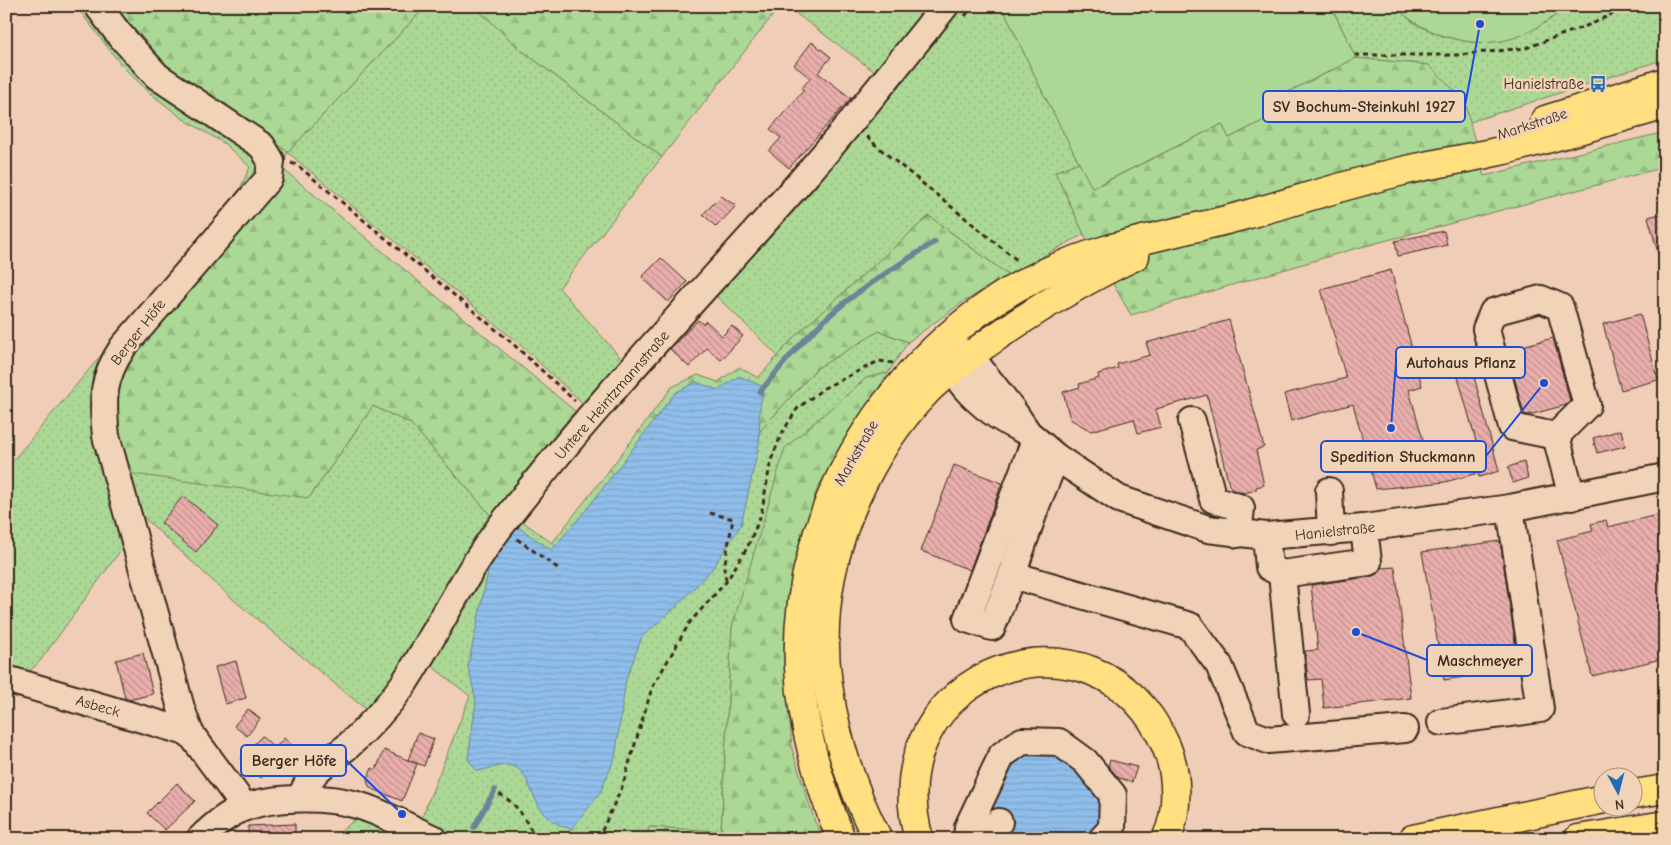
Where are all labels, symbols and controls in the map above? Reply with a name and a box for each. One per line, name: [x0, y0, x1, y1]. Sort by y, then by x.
bus stop icon: Hanielstraße: [1588, 74, 1608, 94]
place label: Hanielstraße: [1504, 75, 1584, 93]
callout: SV Bochum-Steinkuhl 1927: [1263, 91, 1465, 122]
text: SV Bochum-Steinkuhl 1927: [1273, 98, 1456, 116]
street label: Markstraße: [1495, 104, 1570, 144]
street label: Berger Höfe: [107, 295, 170, 369]
street label: Untere Heintzmannstraße: [551, 326, 673, 463]
callout: Autohaus Pflanz: [1396, 347, 1525, 378]
text: Autohaus Pflanz: [1406, 354, 1516, 372]
street label: Markstraße: [830, 417, 882, 489]
callout: Spedition Stuckmann: [1321, 441, 1486, 472]
text: Spedition Stuckmann: [1331, 448, 1475, 466]
street label: Hanielstraße: [1294, 518, 1376, 544]
callout: Maschmeyer: [1427, 645, 1532, 676]
text: Maschmeyer: [1437, 652, 1523, 670]
street label: Asbeck: [74, 691, 123, 721]
callout: Berger Höfe: [241, 745, 346, 776]
text: Berger Höfe: [252, 752, 336, 770]
north arrow: [1594, 768, 1644, 818]
text: N: [1614, 795, 1625, 813]

